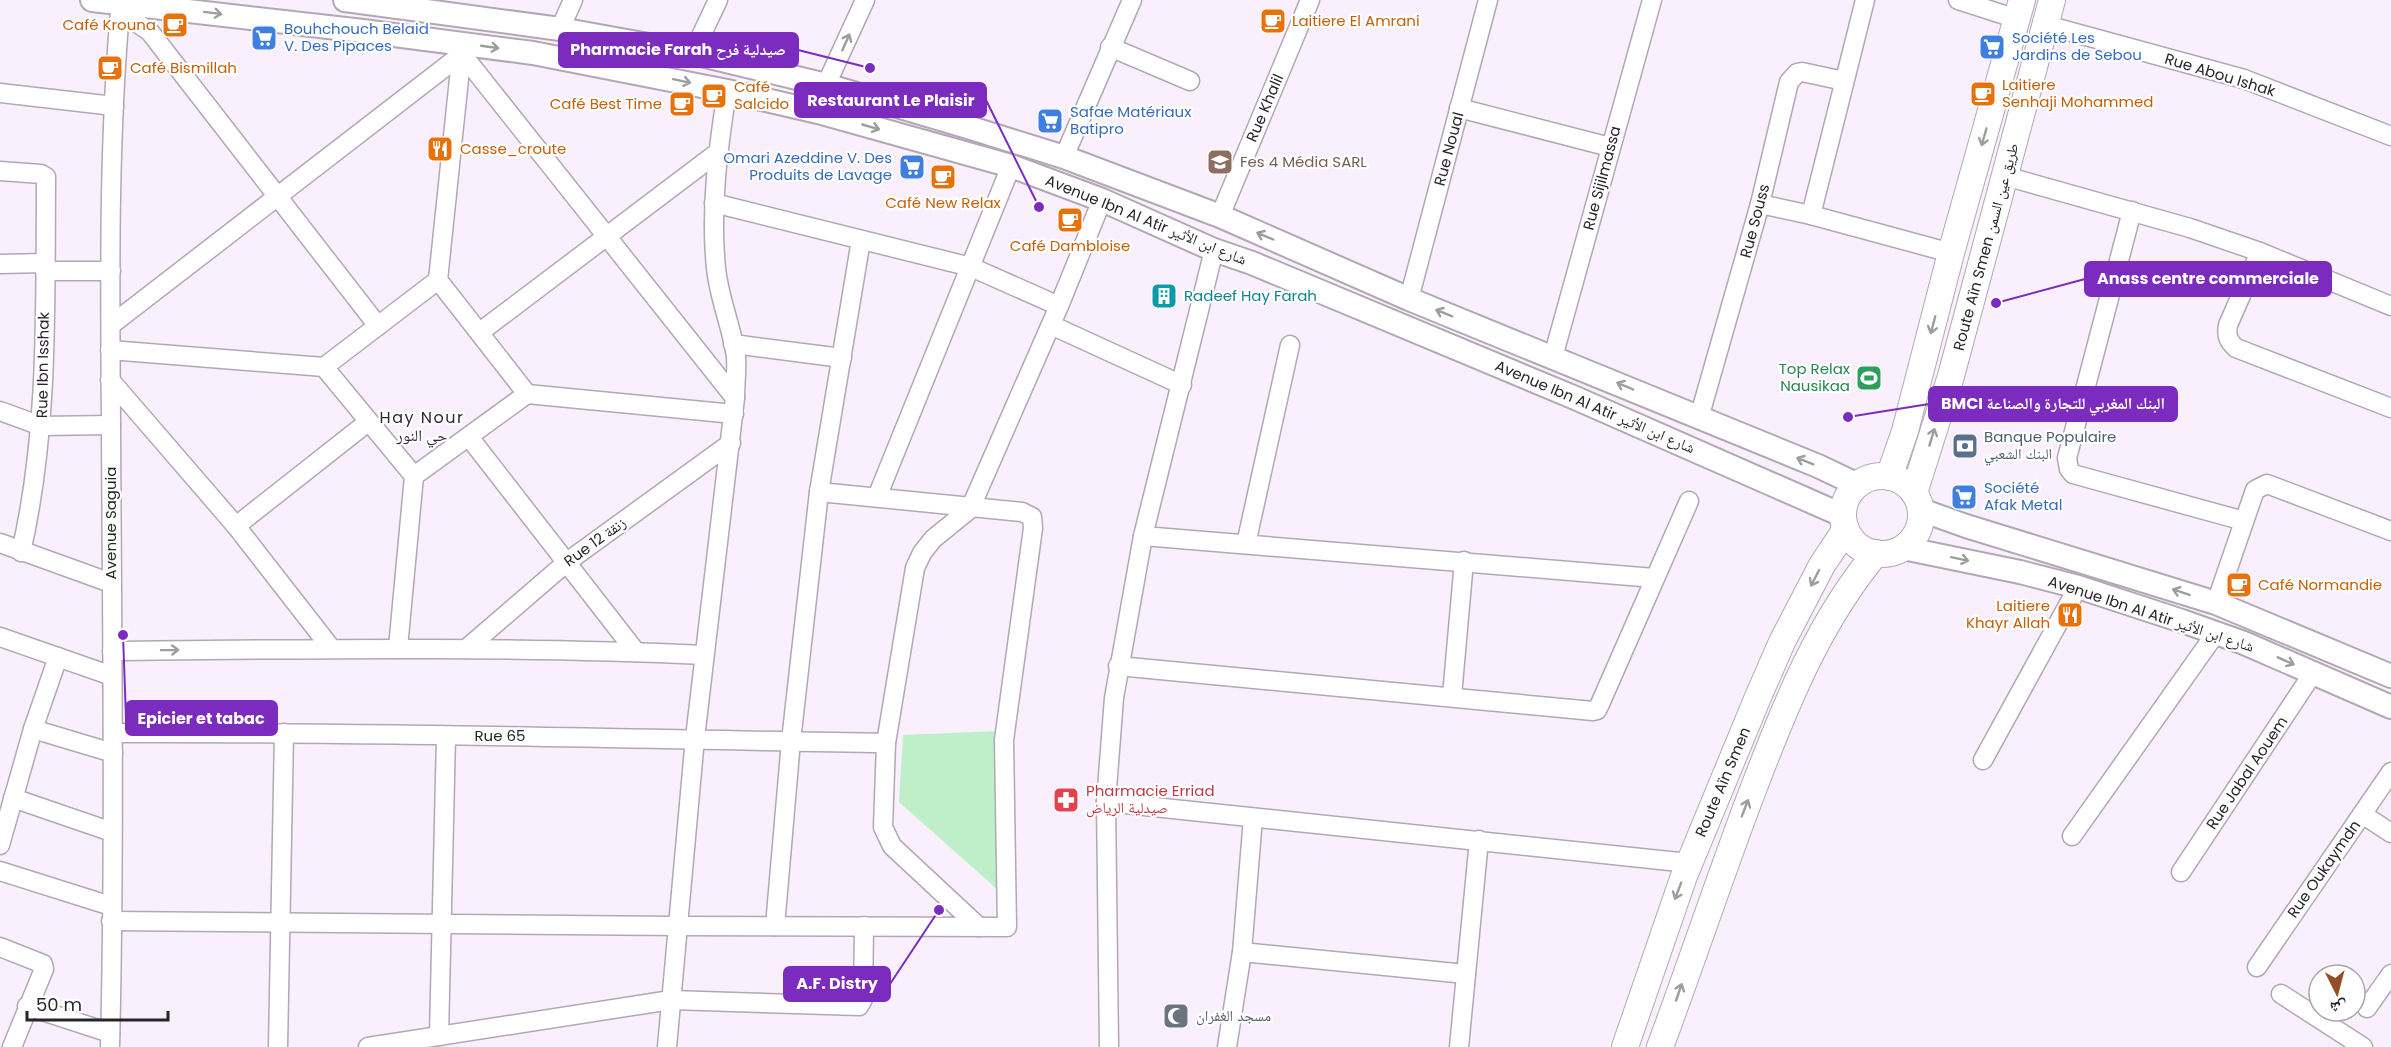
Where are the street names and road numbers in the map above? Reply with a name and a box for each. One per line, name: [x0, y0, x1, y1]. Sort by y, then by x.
street label: Rue Abou Ishak: [2162, 48, 2278, 101]
street label: Rue Khalil: [1241, 71, 1288, 145]
street label: Rue Noual: [1429, 110, 1468, 188]
street label: Rue Sijilmassa: [1578, 123, 1626, 232]
street label: Route Aïn Smen طريق عين السمن: [1948, 141, 2023, 353]
street label: Avenue Ibn Al Atir شارع ابن الأثير: [1042, 169, 1250, 270]
street label: Rue Souss: [1735, 181, 1774, 260]
street label: Rue Ibn Isshak: [31, 311, 54, 418]
street label: Avenue Ibn Al Atir شارع ابن الأثير: [1492, 355, 1699, 458]
street label: Avenue Saguia: [100, 467, 121, 579]
street label: Rue 12 زنقة: [559, 512, 630, 571]
street label: Avenue Ibn Al Atir شارع ابن الأثير: [2045, 570, 2257, 657]
street label: Rue Jabal Aouem: [2201, 712, 2292, 833]
street label: Route Aïn Smen: [1690, 724, 1755, 840]
street label: Rue 65: [475, 725, 525, 746]
street label: Rue Oukaymdn: [2282, 816, 2365, 922]

